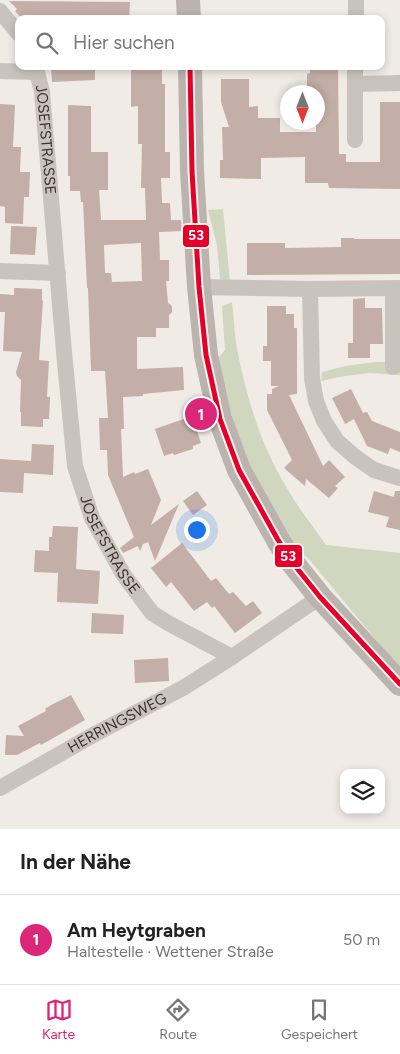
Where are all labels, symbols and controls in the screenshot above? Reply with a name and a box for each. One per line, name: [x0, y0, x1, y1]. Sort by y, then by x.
search box: [15, 15, 385, 70]
icon: search: [33, 29, 61, 57]
text: Hier suchen: [73, 31, 174, 54]
street label: JOSEFSTRASSE: [31, 83, 60, 195]
north arrow: [280, 85, 325, 130]
line badge: 53: [182, 224, 210, 248]
text: 53: [188, 227, 204, 244]
pin: 1: [185, 395, 217, 433]
street label: JOSEFSTRASSE: [76, 493, 144, 597]
your location: [184, 517, 210, 543]
line badge: 53: [274, 544, 303, 568]
text: 53: [280, 548, 296, 565]
street label: HERRINGSWEG: [64, 689, 170, 757]
map controls: [340, 769, 385, 814]
button: layers: [340, 769, 385, 814]
text: In der Nähe: [20, 849, 131, 874]
text: Am Heytgraben: [67, 919, 206, 942]
text: 1: [33, 930, 39, 949]
text: 50 m: [343, 930, 380, 949]
text: Haltestelle · Wettener Straße: [67, 942, 274, 961]
tab: Karte: [42, 996, 75, 1043]
tab: Route: [159, 996, 197, 1043]
tab: Gespeichert: [281, 996, 358, 1043]

